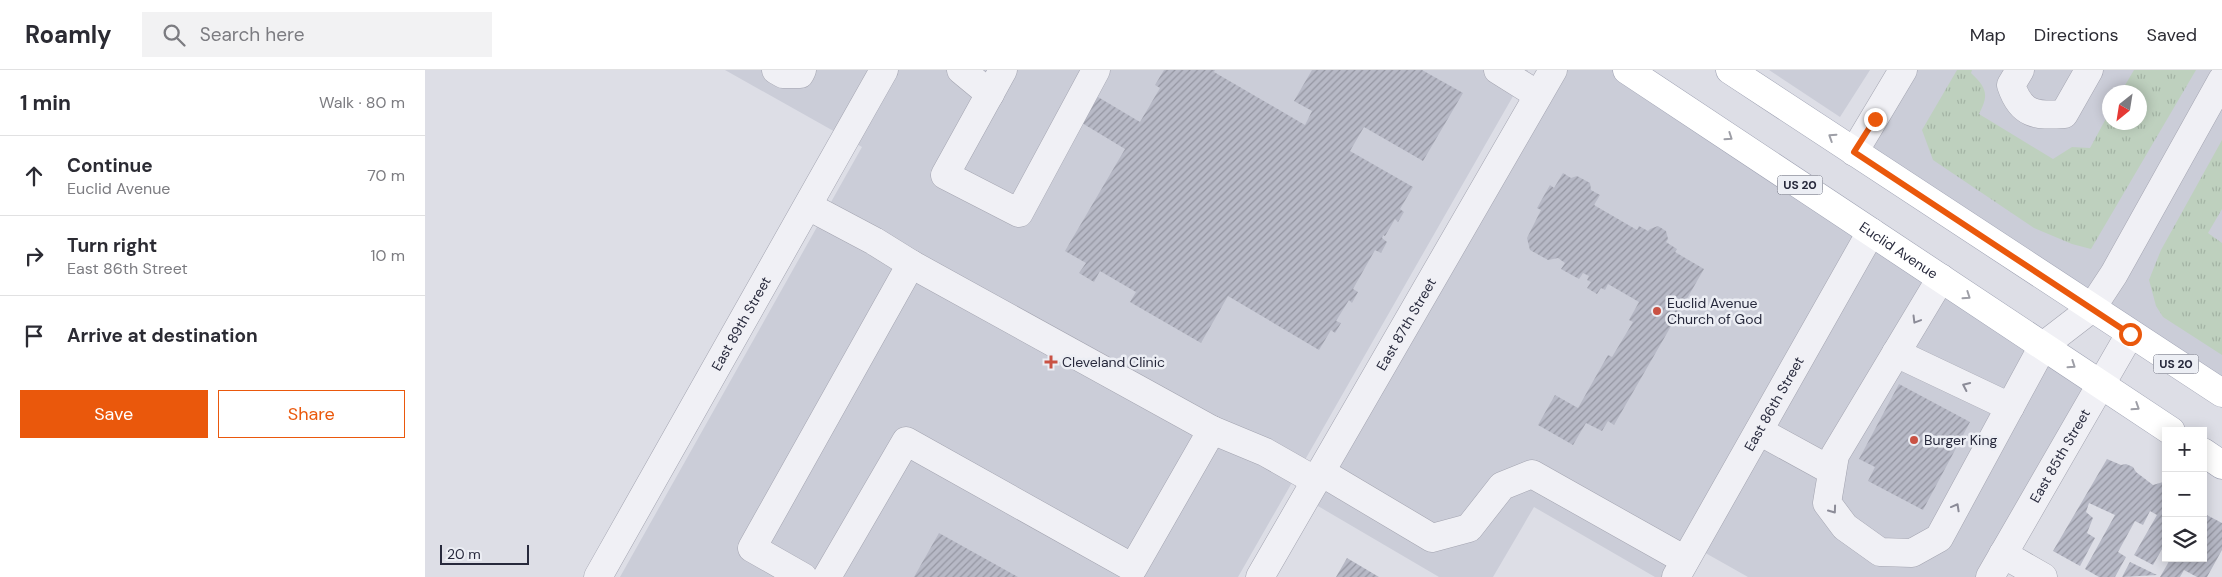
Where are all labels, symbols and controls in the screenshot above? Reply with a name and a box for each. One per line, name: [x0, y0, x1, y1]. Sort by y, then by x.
search box: [142, 12, 492, 57]
text: Roamly: [25, 19, 112, 50]
icon: search: [160, 21, 188, 49]
text: Search here: [200, 22, 304, 47]
text: Map: [1970, 23, 2006, 47]
text: Directions: [2034, 23, 2119, 47]
text: Saved: [2147, 23, 2197, 47]
north arrow: [2102, 85, 2147, 130]
text: 1 min: [20, 89, 71, 117]
text: Walk · 80 m: [319, 92, 405, 113]
route end: [1864, 108, 1887, 131]
one-way arrow: [1724, 131, 1733, 141]
one-way arrow: [1828, 134, 1838, 143]
text: Continue: [67, 153, 153, 178]
icon: ahead: [20, 162, 48, 190]
text: 70 m: [367, 165, 405, 186]
road number: US 20: [1777, 176, 1823, 194]
text: Euclid Avenue: [67, 178, 170, 199]
street label: Euclid Avenue: [1856, 218, 1941, 283]
text: Turn right: [67, 233, 157, 258]
icon: right: [20, 242, 48, 270]
text: 10 m: [371, 245, 405, 266]
text: East 86th Street: [67, 258, 188, 279]
street label: East 89th Street: [707, 273, 775, 374]
street label: East 87th Street: [1372, 275, 1440, 374]
one-way arrow: [1962, 289, 1971, 299]
place label: Euclid Avenue Church of God: [1667, 294, 1762, 328]
marker: Euclid Avenue Church of God: [1651, 305, 1663, 317]
one-way arrow: [1912, 315, 1922, 324]
icon: arrive: [20, 322, 48, 350]
text: Arrive at destination: [67, 323, 258, 348]
route start: [2119, 323, 2142, 346]
place label: Cleveland Clinic: [1062, 353, 1165, 371]
street label: East 86th Street: [1740, 353, 1808, 454]
road number: US 20: [2153, 354, 2199, 374]
marker: Cleveland Clinic: [1044, 355, 1058, 369]
one-way arrow: [2066, 359, 2076, 368]
one-way arrow: [1962, 382, 1971, 392]
button: Save: [20, 390, 208, 438]
button: Share: [218, 390, 405, 438]
one-way arrow: [2131, 401, 2140, 411]
street label: East 85th Street: [2026, 405, 2094, 506]
map controls: [2162, 427, 2207, 562]
button: +: [2162, 427, 2207, 472]
place label: Burger King: [1924, 431, 1997, 449]
marker: Burger King: [1908, 434, 1920, 446]
button: −: [2162, 472, 2207, 517]
one-way arrow: [1950, 503, 1960, 512]
one-way arrow: [1827, 504, 1836, 514]
button: layers: [2162, 517, 2207, 562]
scale bar: [440, 542, 529, 565]
text: 20 m: [447, 545, 481, 563]

